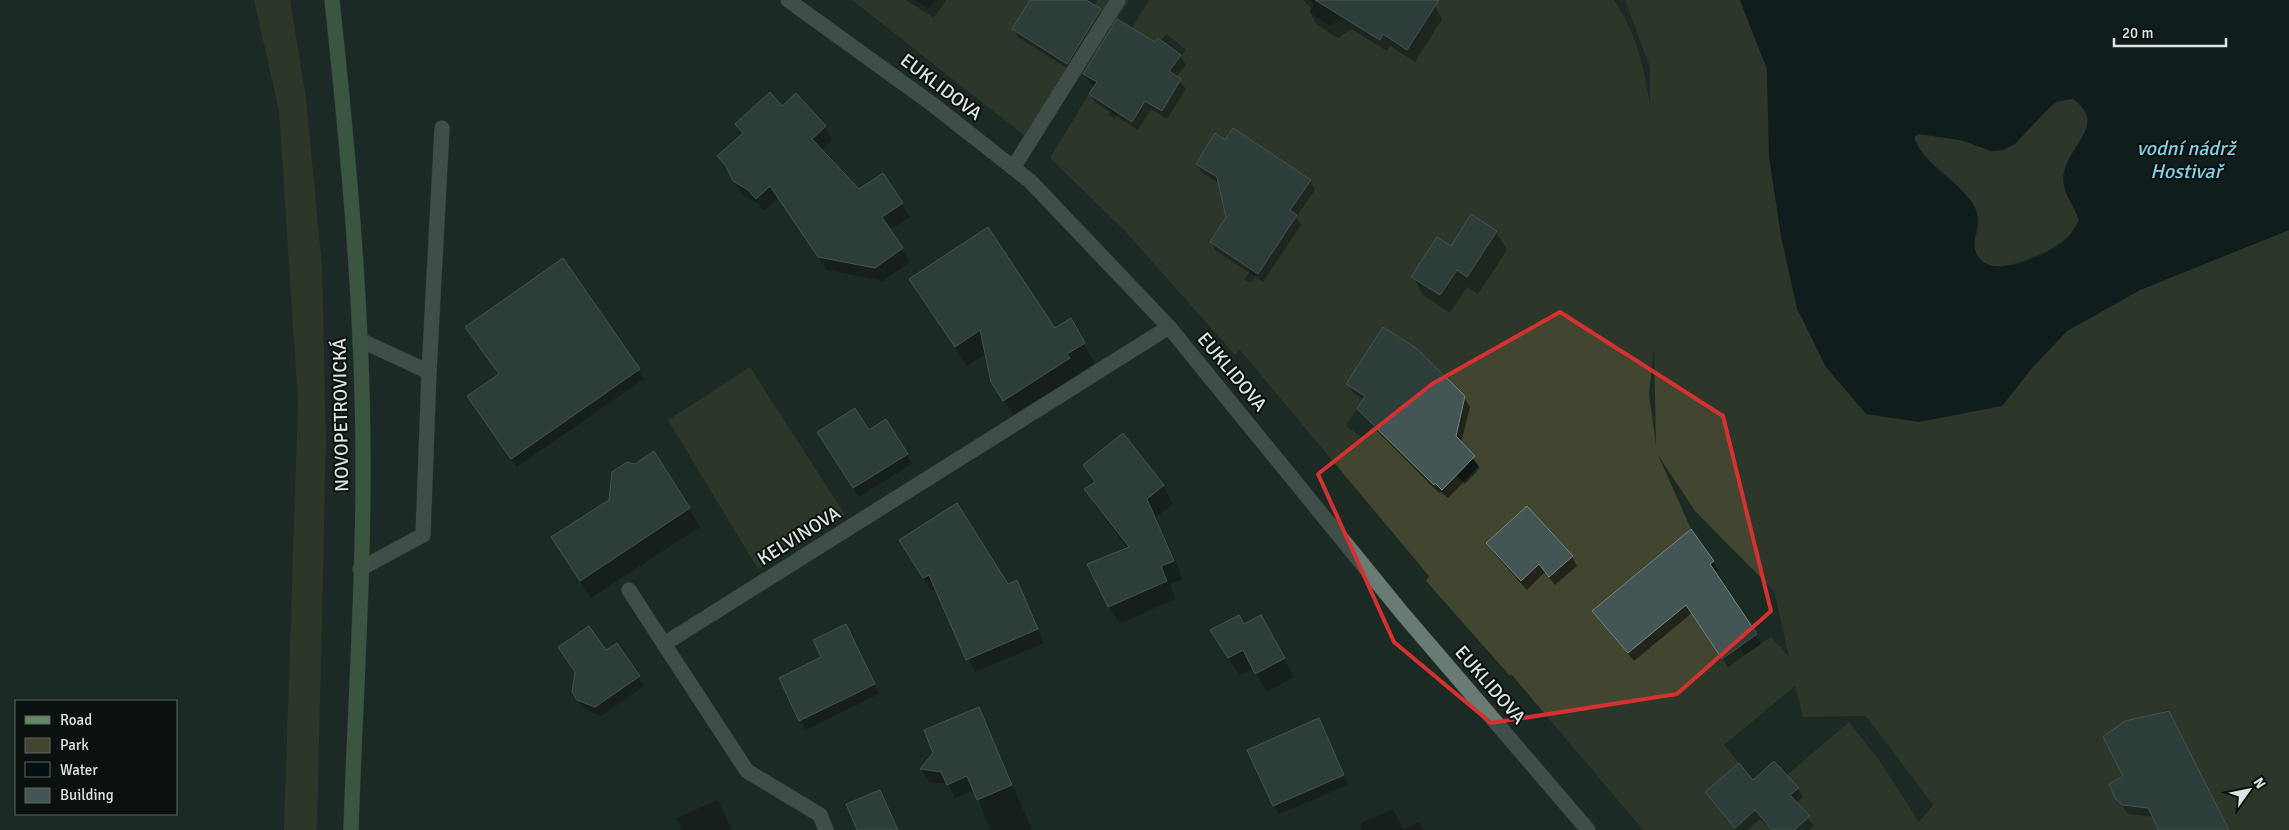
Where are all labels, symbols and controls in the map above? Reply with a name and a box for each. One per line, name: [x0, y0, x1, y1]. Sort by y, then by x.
scale bar: [2114, 15, 2226, 47]
text: 20 m: [2122, 24, 2153, 42]
street label: EUKLIDOVA: [895, 48, 987, 126]
water label: vodní nádrž Hostivař: [2137, 136, 2237, 184]
street label: EUKLIDOVA: [1192, 327, 1272, 417]
street label: NOVOPETROVICKÁ: [328, 338, 354, 492]
street label: KELVINOVA: [753, 501, 845, 571]
street label: EUKLIDOVA: [1449, 641, 1531, 729]
legend: [15, 700, 178, 815]
text: Road: [60, 711, 92, 729]
text: Park: [60, 736, 89, 754]
text: Water: [60, 761, 98, 779]
north arrow: [2224, 765, 2274, 815]
text: N: [2250, 774, 2269, 792]
text: Building: [60, 786, 114, 804]

